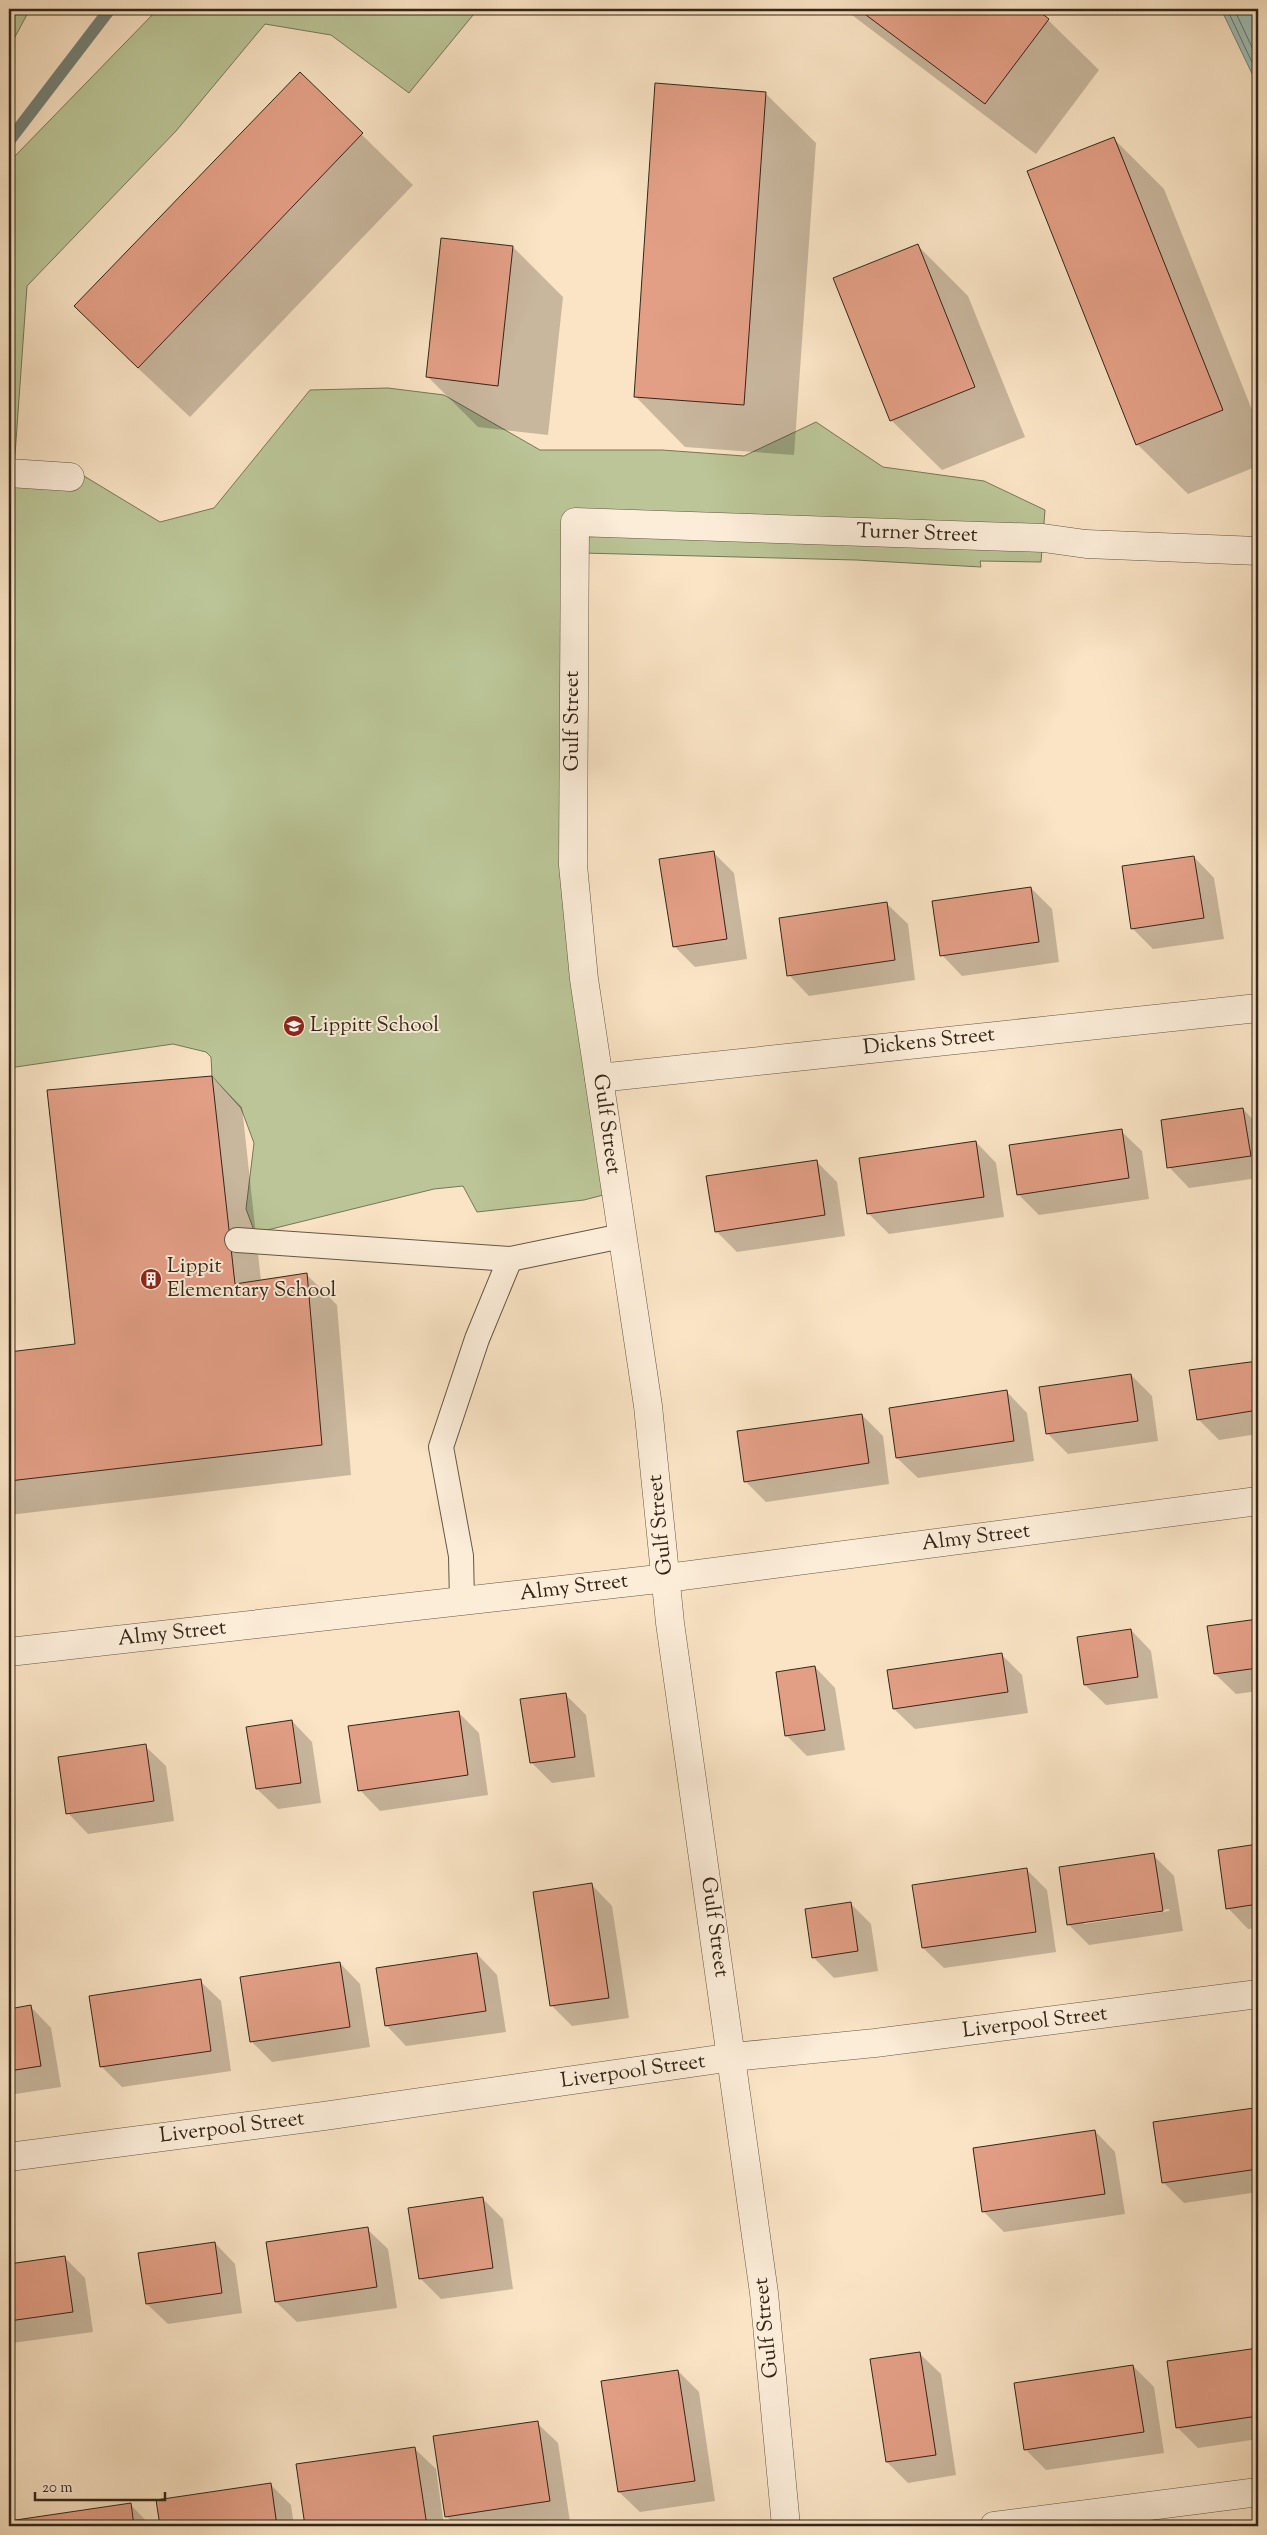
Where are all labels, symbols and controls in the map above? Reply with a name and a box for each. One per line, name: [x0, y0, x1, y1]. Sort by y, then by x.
street label: Turner Street: [856, 517, 978, 551]
street label: Gulf Street: [558, 670, 588, 772]
place label: Lippitt School: [310, 1011, 439, 1041]
school or university icon: Lippitt School: [282, 1014, 306, 1038]
street label: Dickens Street: [862, 1020, 996, 1064]
street label: Gulf Street: [584, 1072, 628, 1176]
place label: Lippit Elementary School: [167, 1252, 337, 1306]
building icon: Lippit Elementary School: [139, 1267, 163, 1291]
street label: Gulf Street: [641, 1473, 681, 1577]
street label: Almy Street: [920, 1516, 1032, 1560]
street label: Almy Street: [518, 1566, 630, 1610]
street label: Almy Street: [116, 1613, 228, 1655]
street label: Gulf Street: [692, 1875, 736, 1979]
street label: Liverpool Street: [961, 1999, 1109, 2047]
street label: Liverpool Street: [559, 2047, 707, 2097]
street label: Liverpool Street: [158, 2104, 306, 2152]
street label: Gulf Street: [747, 2276, 787, 2380]
scale bar: [35, 2470, 165, 2502]
text: 20 m: [42, 2478, 73, 2499]

